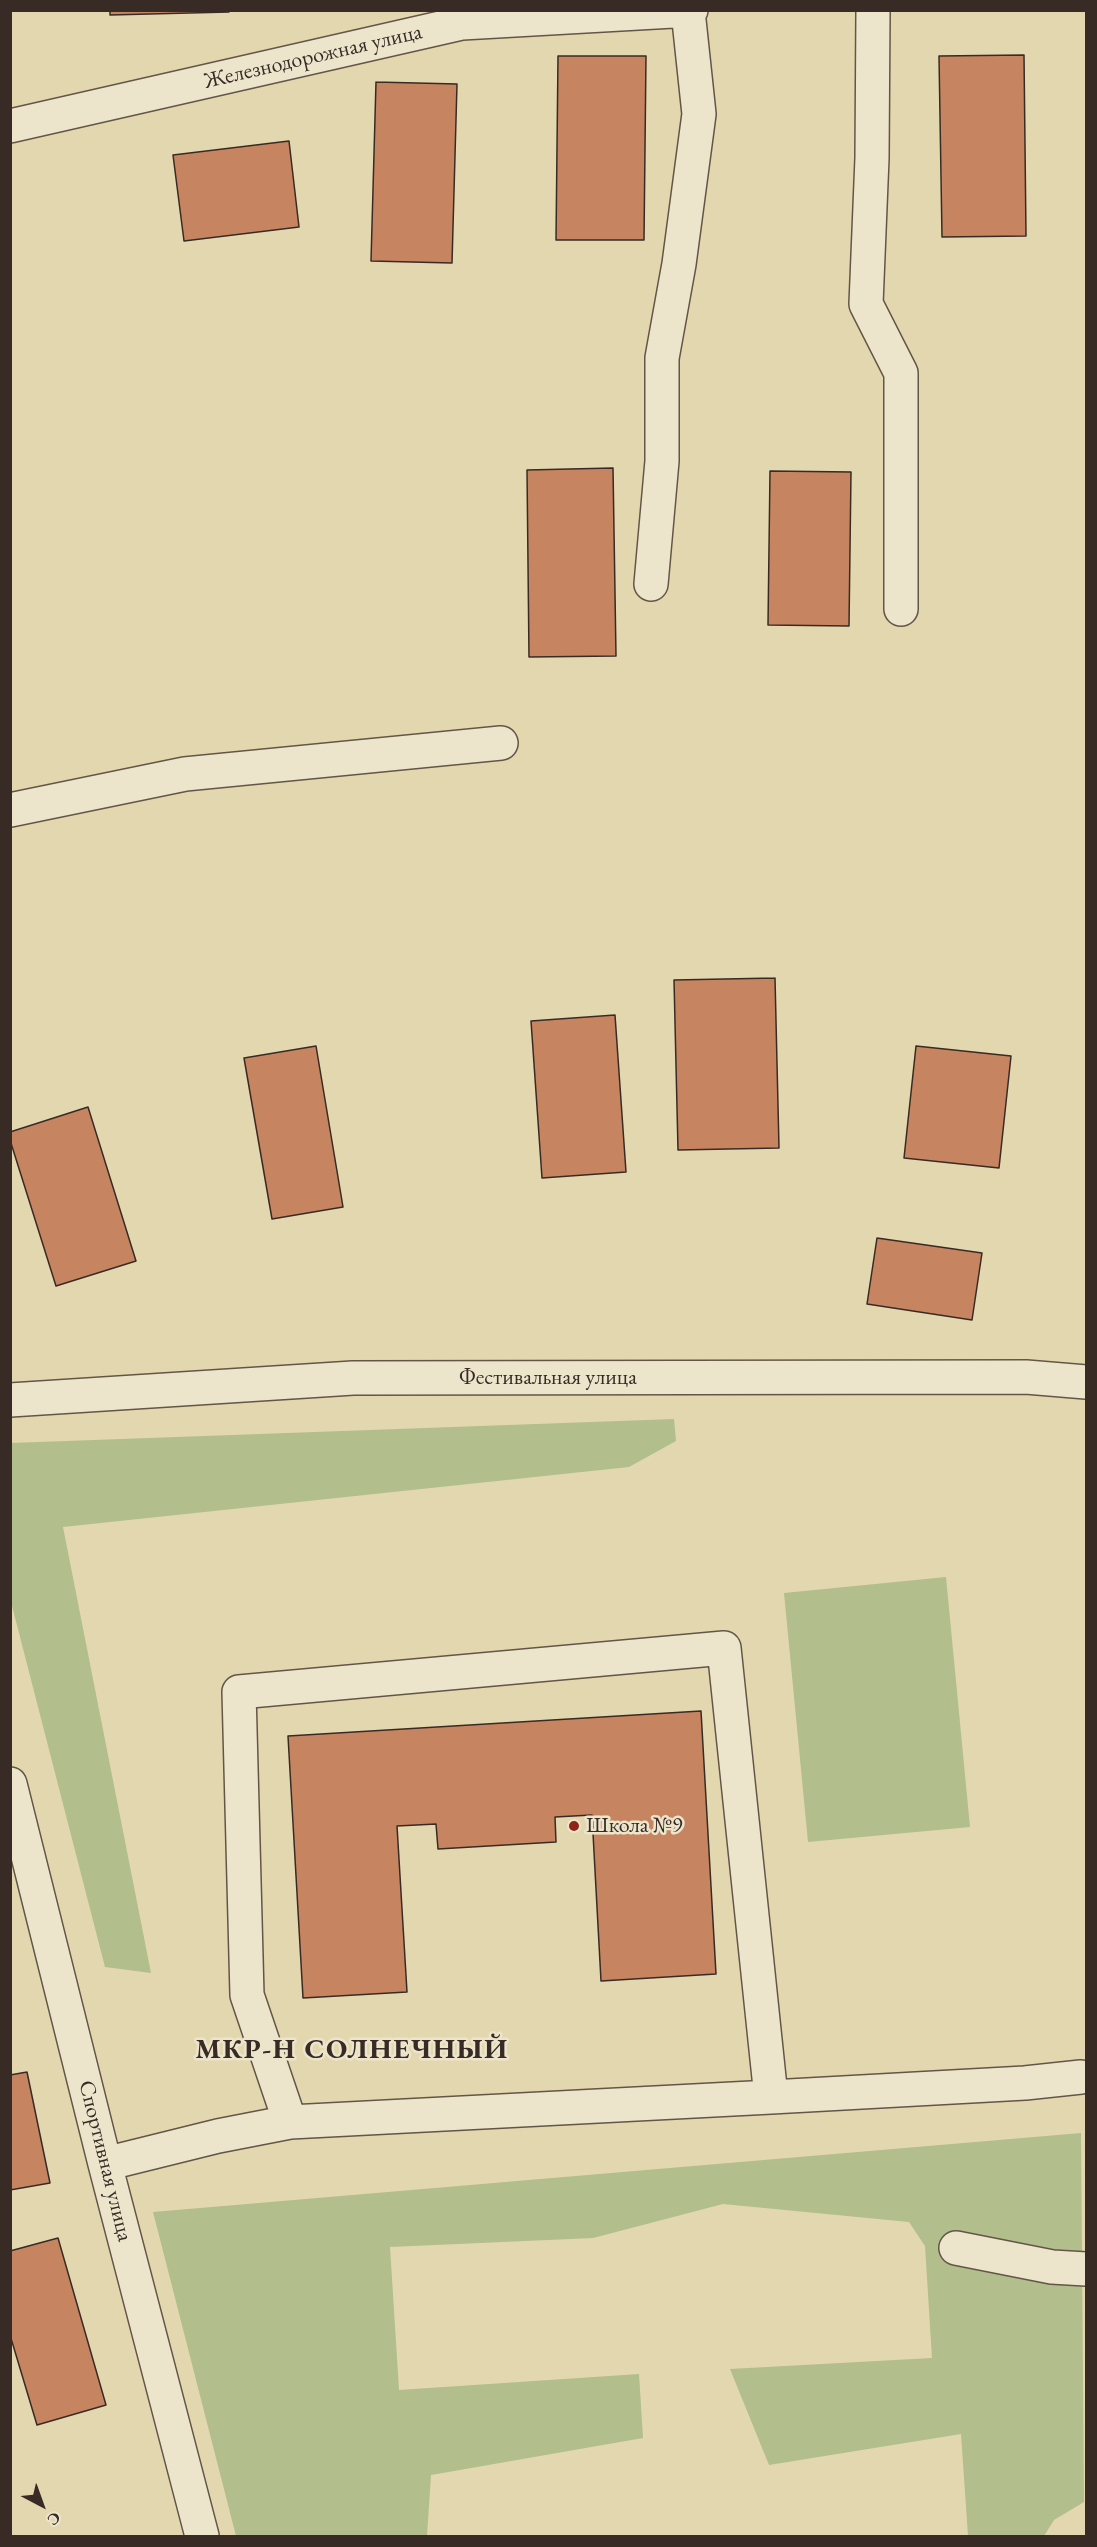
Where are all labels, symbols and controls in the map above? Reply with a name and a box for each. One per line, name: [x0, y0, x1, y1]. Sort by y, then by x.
street label: Железнодорожная улица: [201, 19, 425, 95]
street label: Фестивальная улица: [459, 1365, 637, 1391]
place label: Школа №9: [586, 1813, 683, 1839]
marker: Школа №9: [567, 1819, 581, 1833]
district label: МКР-Н СОЛНЕЧНЫЙ: [195, 2033, 509, 2067]
street label: Спортивная улица: [72, 2078, 138, 2244]
north arrow: [12, 2475, 72, 2535]
text: С: [43, 2507, 65, 2531]

